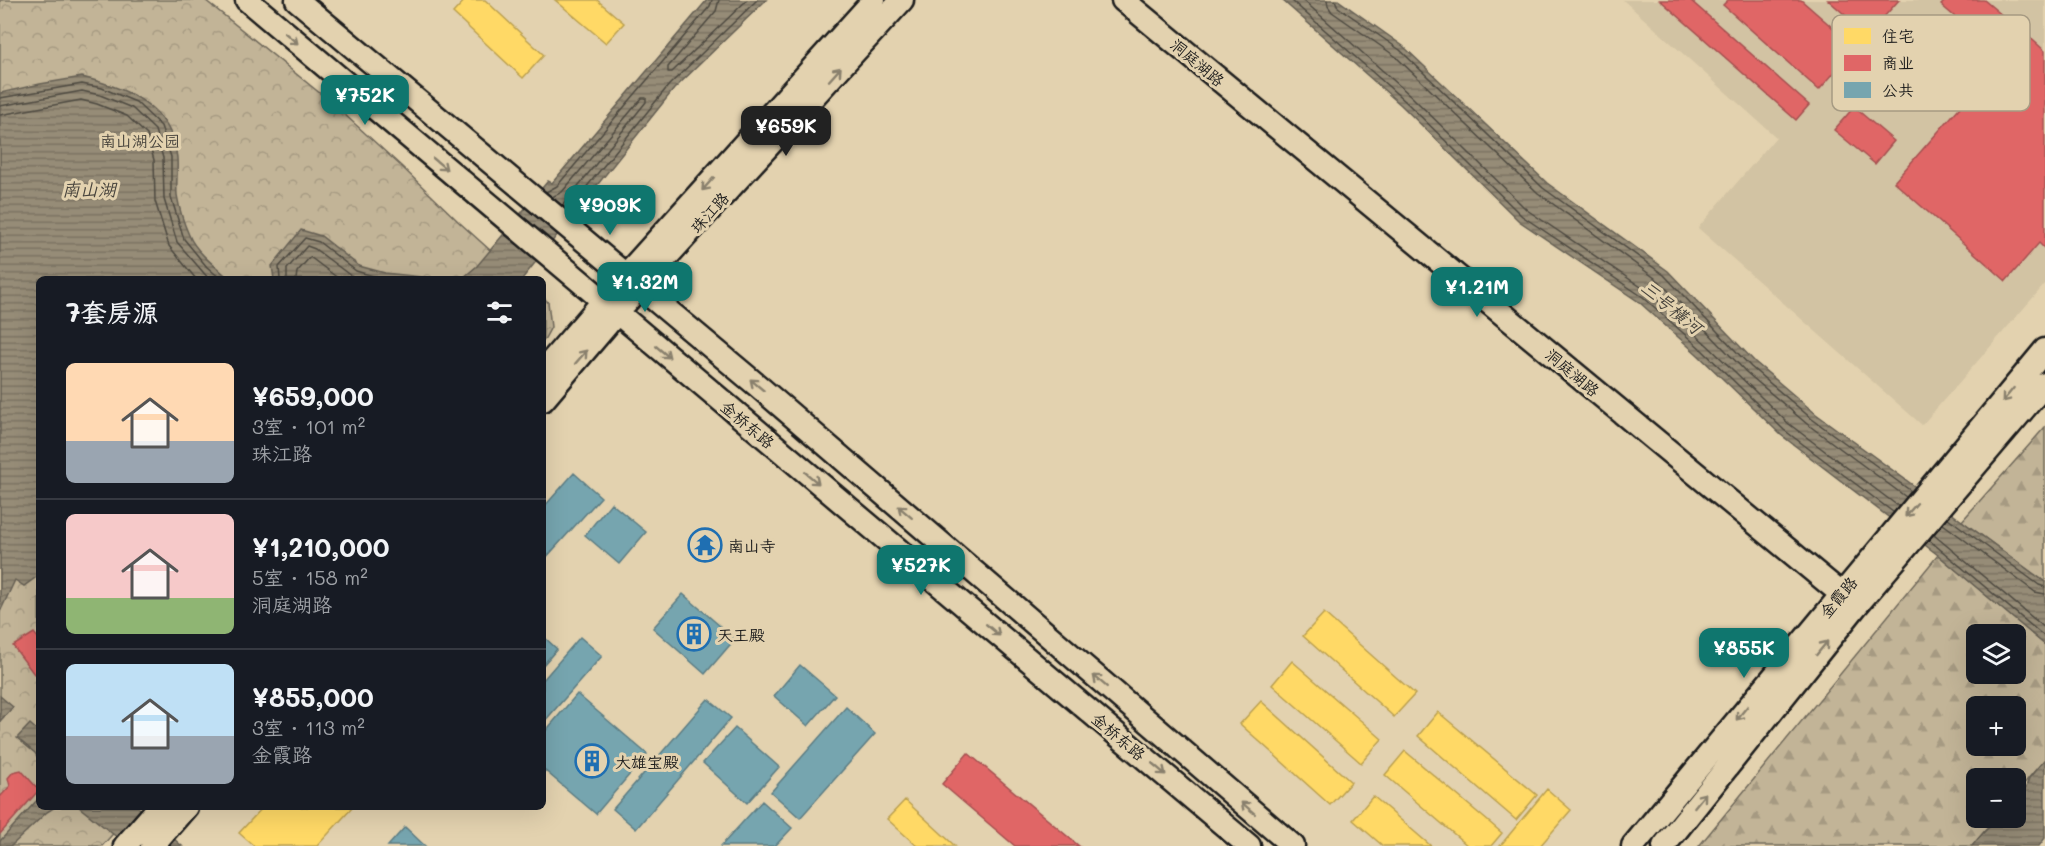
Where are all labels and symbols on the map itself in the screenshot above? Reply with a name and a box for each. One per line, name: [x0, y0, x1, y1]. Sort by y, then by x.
legend: [1832, 15, 2030, 111]
text: 住宅: [1882, 25, 1914, 46]
one-way arrow: [283, 31, 298, 45]
street label: 洞庭湖路: [1167, 33, 1229, 91]
text: 商业: [1882, 52, 1914, 73]
one-way arrow: [828, 67, 842, 82]
pin: ¥752K: [323, 75, 407, 126]
text: 公共: [1882, 79, 1914, 100]
pin: ¥659K: [744, 106, 828, 157]
park label: 南山湖公园: [100, 130, 180, 151]
one-way arrow: [432, 157, 448, 170]
one-way arrow: [701, 176, 715, 191]
water label: 南山湖: [62, 177, 118, 201]
pin: ¥909K: [568, 185, 652, 236]
street label: 珠江路: [685, 187, 733, 237]
pin: ¥1.32M: [596, 262, 694, 313]
pin: ¥1.21M: [1428, 267, 1526, 318]
water label: 三号横河: [1636, 275, 1710, 341]
street label: 洞庭湖路: [1542, 343, 1604, 401]
one-way arrow: [655, 345, 670, 359]
one-way arrow: [574, 350, 588, 365]
one-way arrow: [750, 378, 765, 392]
one-way arrow: [2001, 386, 2014, 402]
street label: 金桥东路: [717, 395, 779, 453]
one-way arrow: [804, 471, 820, 484]
one-way arrow: [1904, 502, 1918, 517]
one-way arrow: [897, 506, 913, 519]
temple icon: 南山寺: [687, 527, 723, 563]
place label: 南山寺: [728, 535, 776, 556]
pin: ¥527K: [879, 545, 963, 596]
street label: 金霞路: [1815, 572, 1861, 622]
building icon: 天王殿: [676, 616, 712, 652]
one-way arrow: [985, 623, 1000, 637]
place label: 天王殿: [717, 624, 765, 645]
pin: ¥855K: [1702, 628, 1786, 679]
one-way arrow: [1816, 640, 1829, 656]
one-way arrow: [1093, 674, 1108, 688]
one-way arrow: [1735, 705, 1749, 720]
street label: 金桥东路: [1088, 707, 1150, 765]
building icon: 大雄宝殿: [574, 743, 610, 779]
place label: 大雄宝殿: [615, 751, 679, 772]
one-way arrow: [1151, 763, 1167, 776]
one-way arrow: [1694, 793, 1707, 809]
one-way arrow: [1241, 801, 1256, 815]

